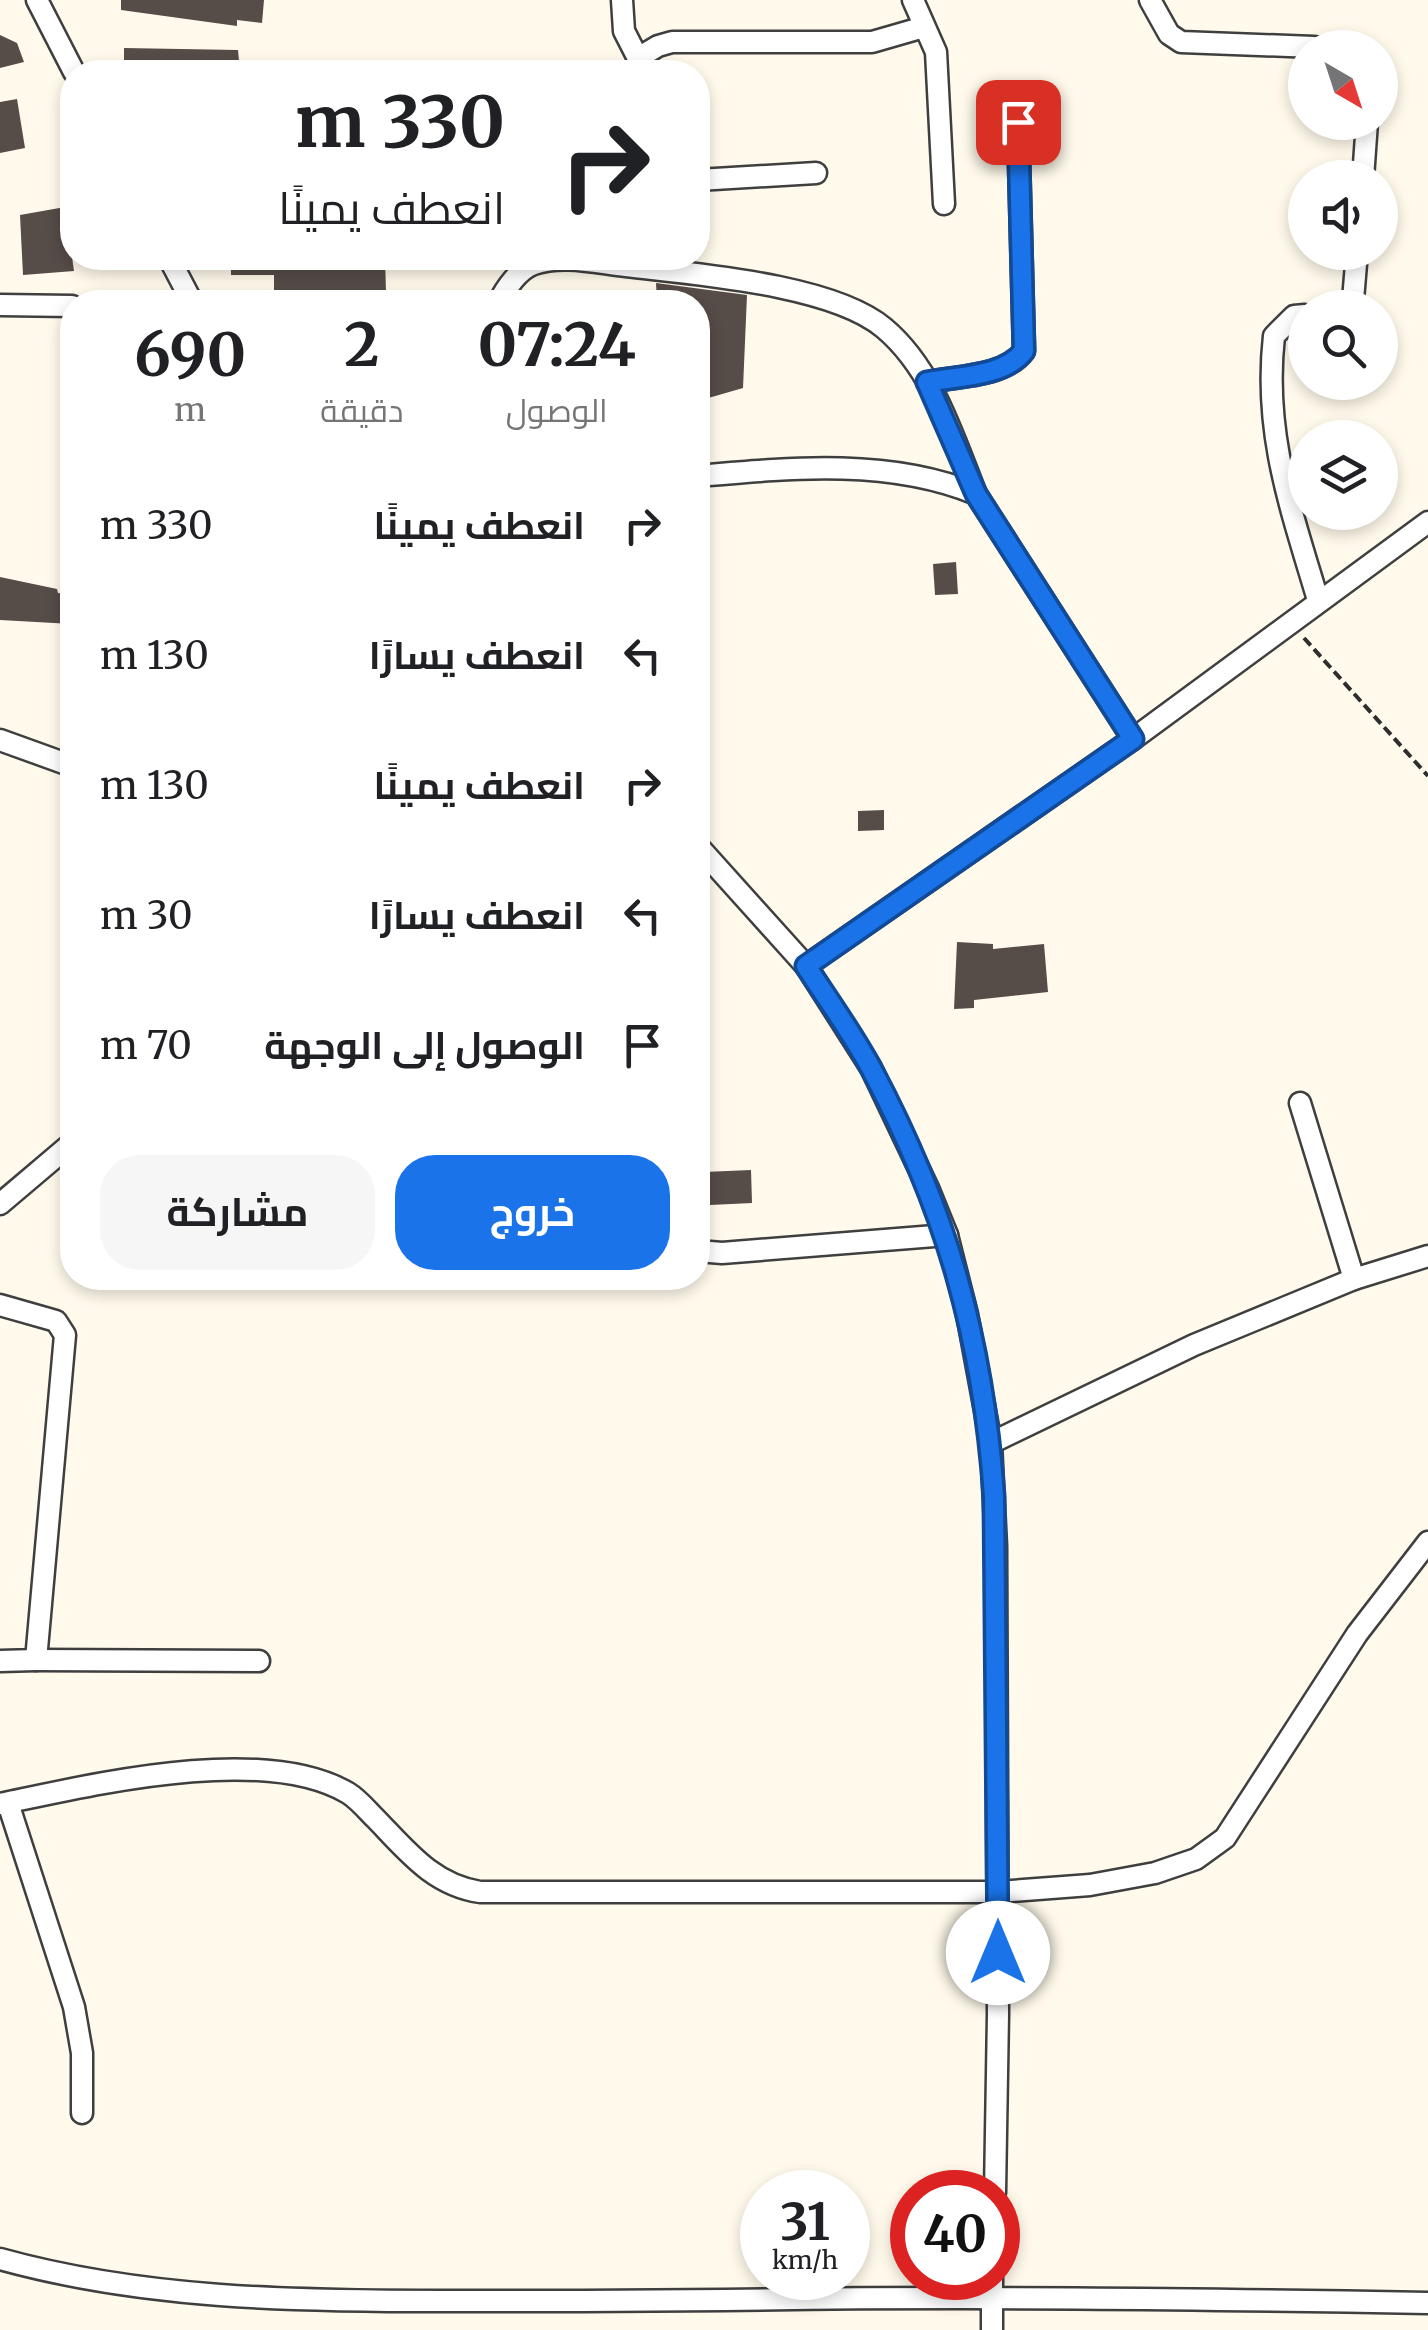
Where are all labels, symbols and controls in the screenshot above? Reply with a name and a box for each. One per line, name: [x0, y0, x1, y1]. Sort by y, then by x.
north arrow: [1288, 30, 1398, 140]
map controls: [1288, 30, 1398, 530]
text: 330 m: [295, 78, 505, 166]
pin: [976, 80, 1061, 165]
icon: arrive: [991, 95, 1046, 150]
icon: right: [540, 100, 670, 230]
button: sound: [1288, 160, 1398, 270]
text: انعطف يمينًا: [278, 180, 505, 236]
button: search: [1288, 290, 1398, 400]
text: 2: [344, 307, 379, 382]
text: 07:24: [478, 307, 636, 382]
text: 690: [134, 317, 246, 392]
text: m: [174, 390, 206, 430]
text: دقيقة: [320, 391, 403, 431]
text: الوصول: [506, 391, 608, 431]
button: layers: [1288, 420, 1398, 530]
icon: right: [615, 498, 670, 553]
text: 330 m: [100, 502, 213, 549]
text: انعطف يمينًا: [373, 502, 585, 549]
icon: left: [615, 628, 670, 683]
text: 130 m: [100, 632, 209, 679]
text: انعطف يسارًا: [369, 632, 585, 679]
icon: right: [615, 758, 670, 813]
text: 130 m: [100, 762, 209, 809]
text: انعطف يمينًا: [373, 762, 585, 809]
icon: left: [615, 888, 670, 943]
text: 30 m: [100, 892, 193, 939]
text: انعطف يسارًا: [369, 892, 585, 939]
icon: arrive: [615, 1018, 670, 1073]
text: 70 m: [100, 1022, 192, 1069]
text: الوصول إلى الوجهة: [264, 1022, 585, 1069]
button: مشاركة: [100, 1155, 375, 1270]
button: خروج: [395, 1155, 670, 1270]
position arrow: [946, 1901, 1050, 2005]
speed limit sign: 40: [890, 2170, 1020, 2300]
text: 31: [780, 2191, 830, 2254]
text: km/h: [772, 2244, 838, 2276]

